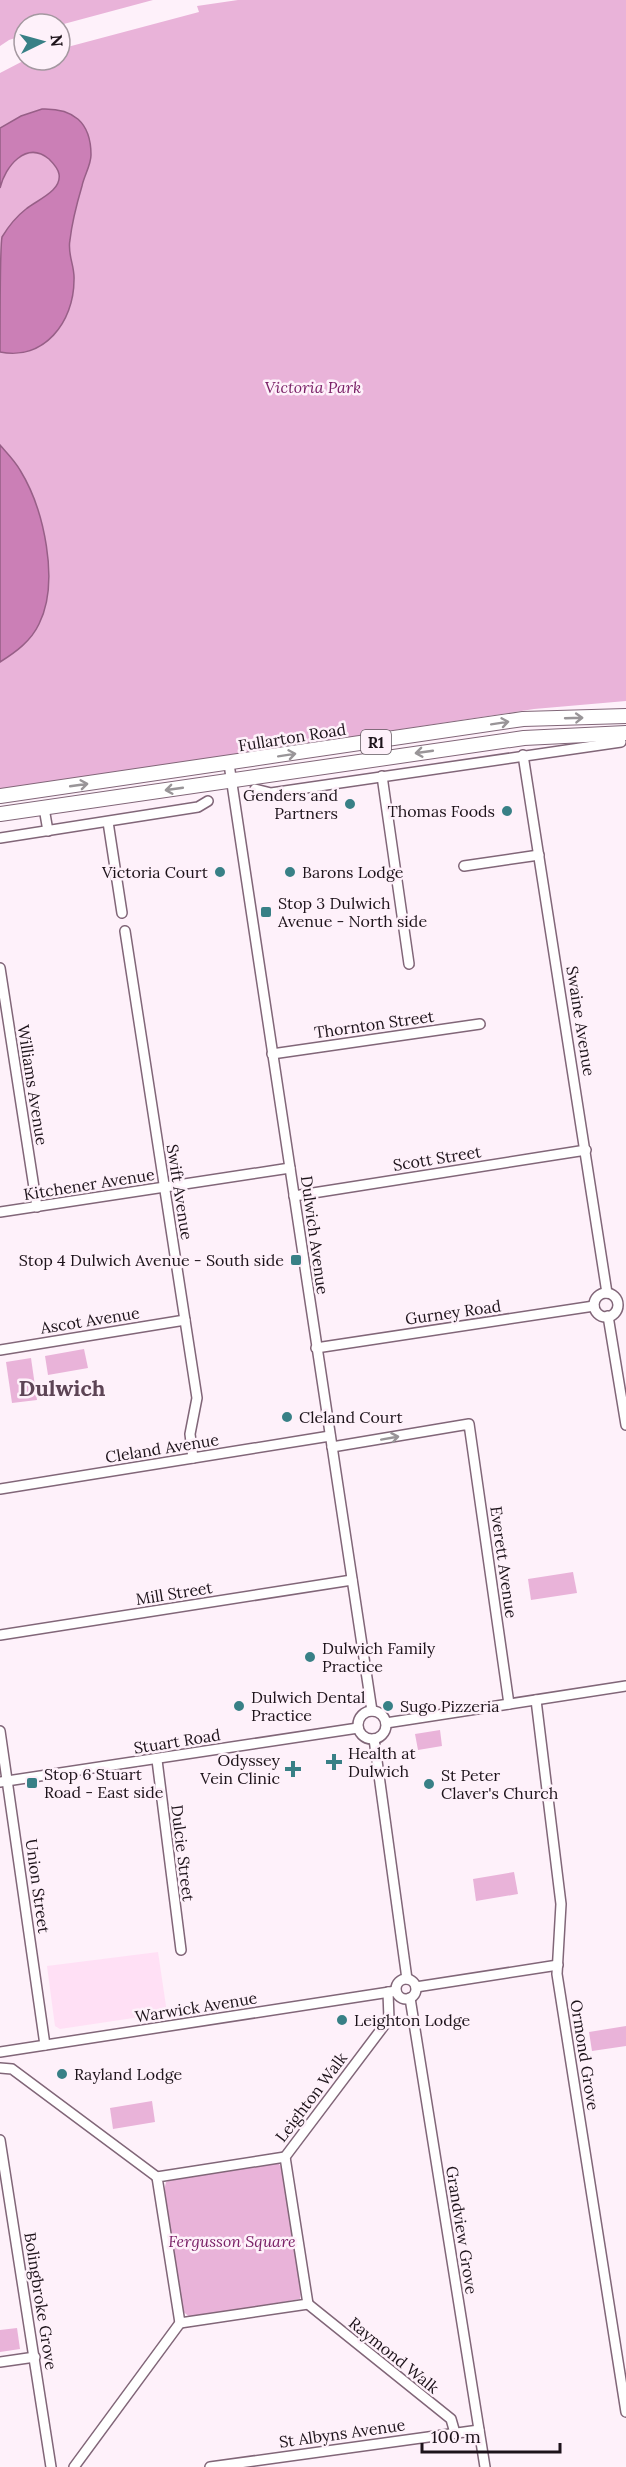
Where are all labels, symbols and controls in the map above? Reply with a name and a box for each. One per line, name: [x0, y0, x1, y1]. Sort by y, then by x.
north arrow: [12, 12, 72, 72]
text: N: [46, 34, 67, 48]
park label: Victoria Park: [265, 377, 361, 397]
one-way arrow: [564, 712, 584, 724]
one-way arrow: [490, 717, 510, 728]
street label: Fullarton Road: [237, 719, 348, 755]
road number: R1: [361, 730, 391, 754]
one-way arrow: [415, 747, 435, 758]
one-way arrow: [277, 749, 296, 760]
one-way arrow: [68, 779, 88, 790]
one-way arrow: [164, 783, 184, 794]
place label: Genders and Partners: [243, 785, 338, 823]
marker: Genders and Partners: [343, 797, 357, 811]
place label: Thomas Foods: [387, 801, 495, 821]
marker: Thomas Foods: [500, 804, 514, 818]
place label: Victoria Court: [101, 862, 209, 882]
place label: Barons Lodge: [302, 862, 404, 882]
marker: Victoria Court: [213, 865, 227, 879]
marker: Barons Lodge: [283, 865, 297, 879]
place label: Stop 3 Dulwich Avenue - North side: [277, 893, 427, 931]
marker: Stop 3 Dulwich Avenue - North side: [259, 905, 273, 919]
street label: Swaine Avenue: [562, 964, 600, 1078]
street label: Thornton Street: [313, 1006, 436, 1042]
street label: Williams Avenue: [14, 1023, 52, 1147]
street label: Scott Street: [391, 1141, 483, 1175]
street label: Swift Avenue: [163, 1143, 197, 1242]
street label: Kitchener Avenue: [22, 1164, 156, 1204]
street label: Dulwich Avenue: [297, 1174, 333, 1296]
place label: Stop 4 Dulwich Avenue - South side: [19, 1250, 284, 1270]
marker: Stop 4 Dulwich Avenue - South side: [289, 1253, 303, 1267]
street label: Gurney Road: [404, 1295, 503, 1329]
street label: Ascot Avenue: [38, 1302, 141, 1338]
district label: Dulwich: [18, 1374, 106, 1402]
place label: Cleland Court: [299, 1407, 403, 1427]
marker: Cleland Court: [280, 1410, 294, 1424]
street label: Cleland Avenue: [104, 1429, 220, 1467]
one-way arrow: [379, 1432, 399, 1443]
street label: Everett Avenue: [486, 1505, 522, 1620]
street label: Mill Street: [134, 1577, 215, 1609]
place label: Dulwich Family Practice: [322, 1638, 436, 1676]
marker: Dulwich Family Practice: [303, 1650, 317, 1664]
place label: Dulwich Dental Practice: [251, 1687, 365, 1725]
place label: Sugo Pizzeria: [400, 1696, 500, 1716]
marker: Dulwich Dental Practice: [232, 1699, 246, 1713]
marker: Sugo Pizzeria: [381, 1699, 395, 1713]
street label: Stuart Road: [132, 1724, 222, 1758]
place label: Health at Dulwich: [348, 1743, 417, 1781]
place label: Odyssey Vein Clinic: [199, 1750, 281, 1788]
marker: Health at Dulwich: [325, 1753, 343, 1771]
marker: Odyssey Vein Clinic: [284, 1760, 302, 1778]
place label: Stop 6 Stuart Road - East side: [44, 1764, 164, 1802]
place label: St Peter Claver's Church: [441, 1765, 559, 1803]
marker: Stop 6 Stuart Road - East side: [25, 1776, 39, 1790]
marker: St Peter Claver's Church: [422, 1777, 436, 1791]
street label: Dulcie Street: [167, 1804, 199, 1903]
street label: Union Street: [21, 1838, 55, 1935]
street label: Warwick Avenue: [133, 1987, 259, 2027]
street label: Ormond Grove: [566, 1998, 604, 2112]
place label: Leighton Lodge: [354, 2010, 471, 2030]
marker: Leighton Lodge: [335, 2013, 349, 2027]
street label: Leighton Walk: [271, 2048, 351, 2146]
place label: Rayland Lodge: [74, 2064, 183, 2084]
marker: Rayland Lodge: [55, 2067, 69, 2081]
street label: Grandview Grove: [442, 2164, 482, 2296]
street label: Bolingbroke Grove: [20, 2231, 62, 2371]
park label: Fergusson Square: [168, 2231, 296, 2251]
street label: Raymond Walk: [345, 2313, 443, 2398]
street label: St Albyns Avenue: [278, 2414, 407, 2452]
scale bar: [422, 2416, 560, 2454]
text: 100 m: [431, 2425, 481, 2448]

